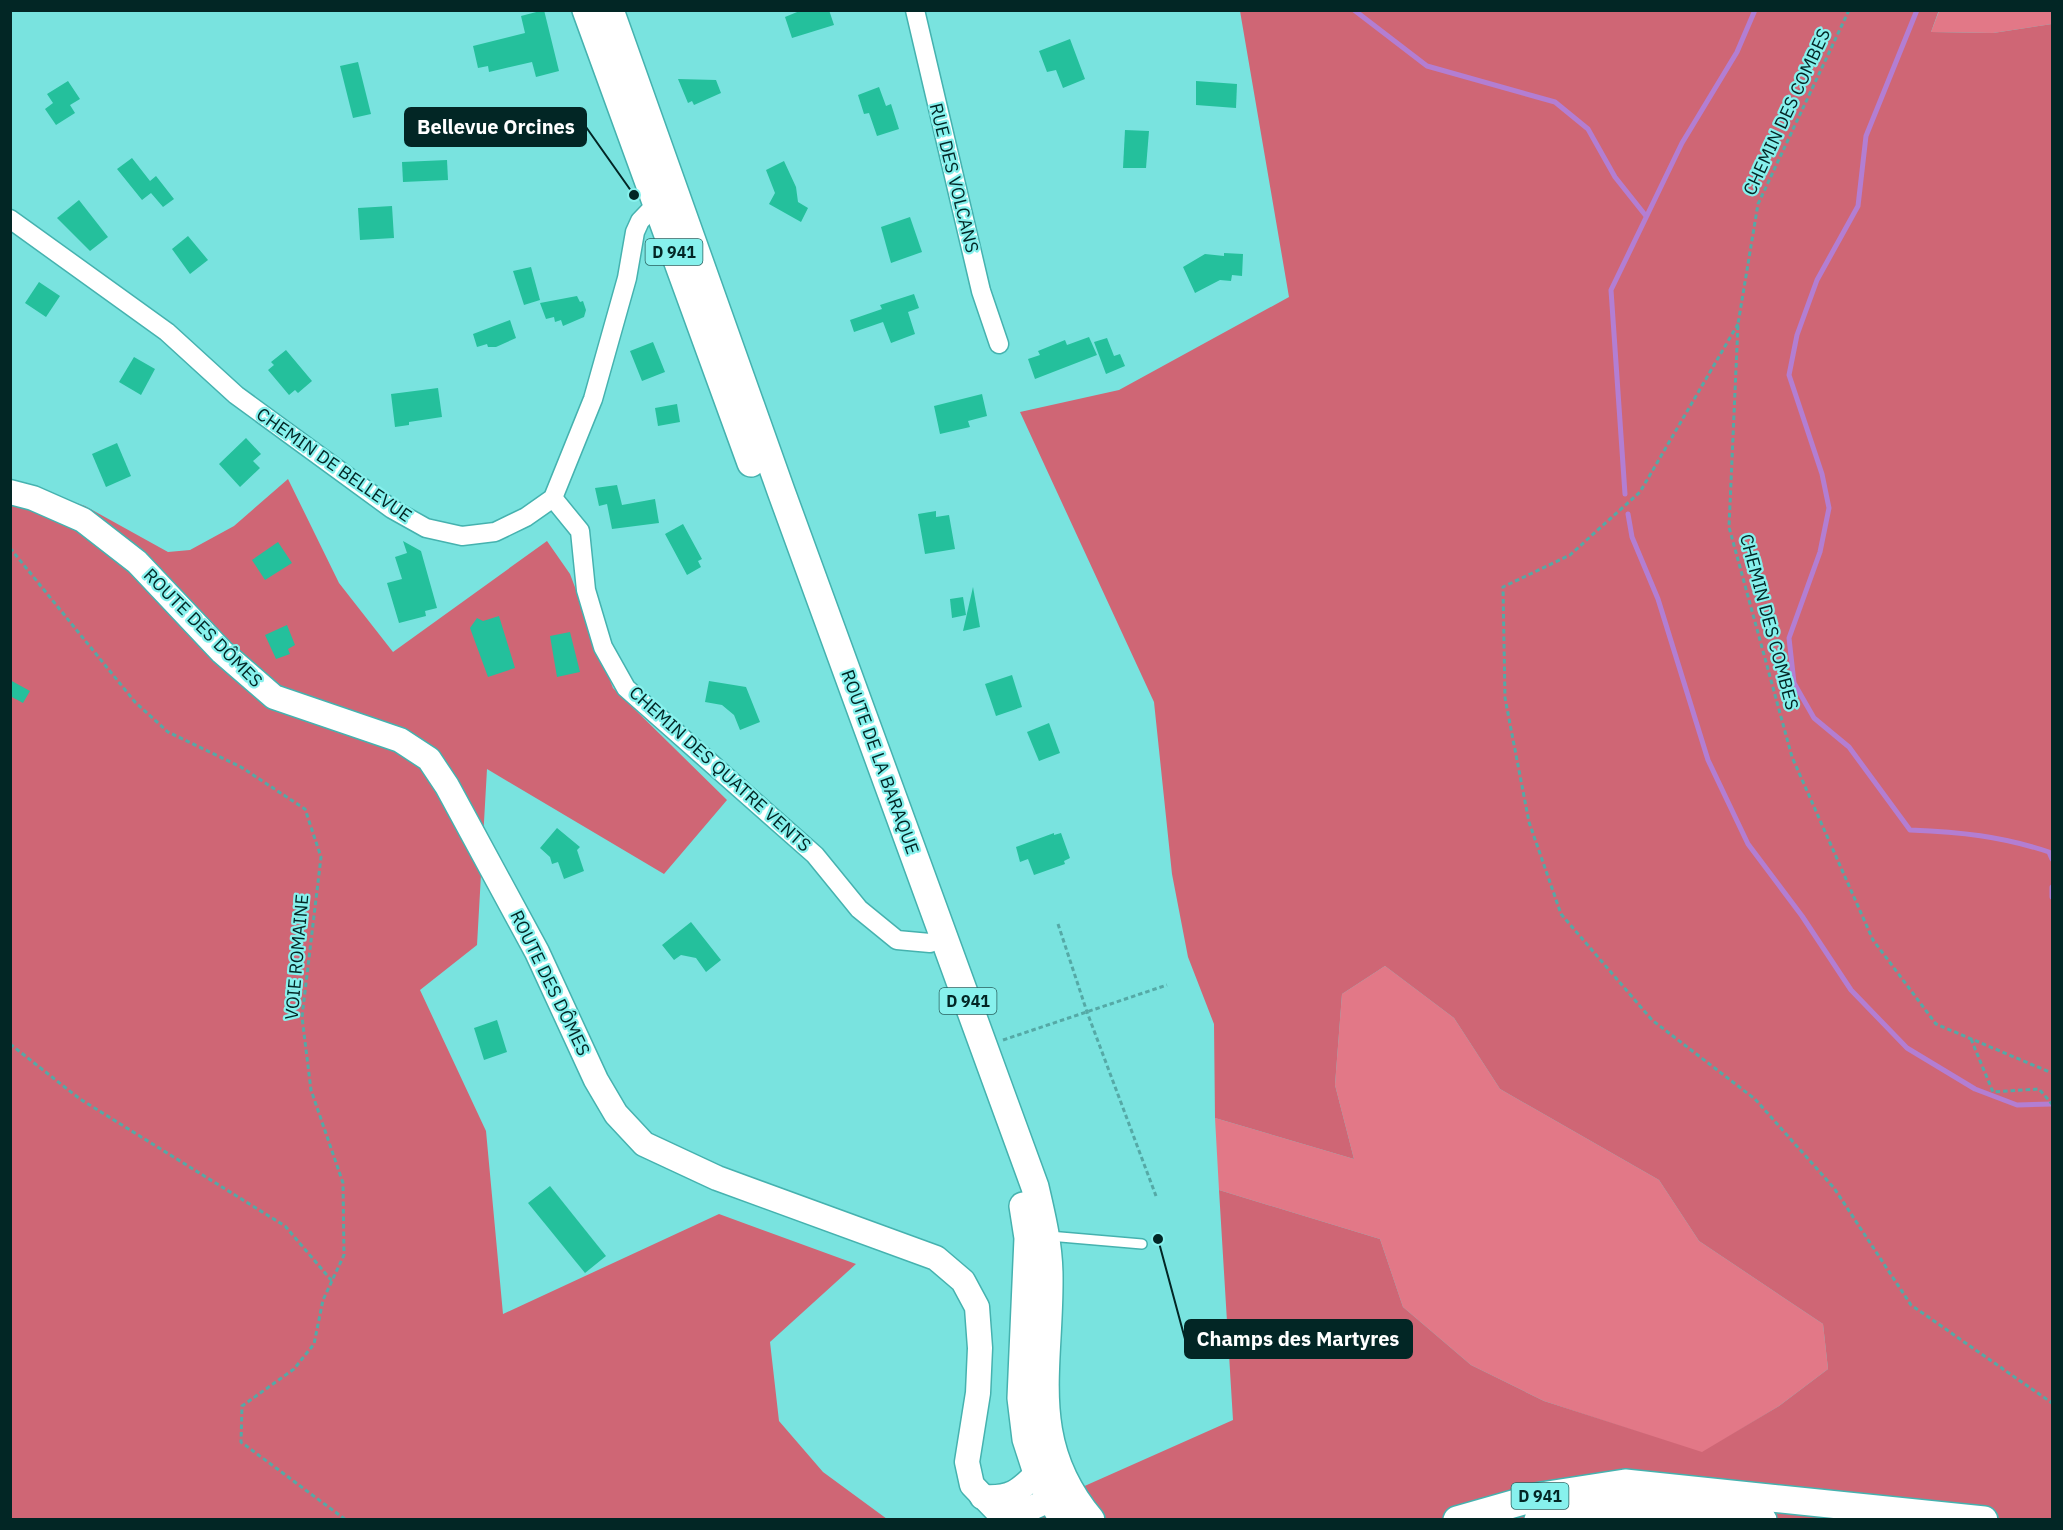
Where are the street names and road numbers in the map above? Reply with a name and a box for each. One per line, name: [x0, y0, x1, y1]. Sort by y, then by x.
street label: CHEMIN DES COMBES: [1738, 25, 1835, 199]
street label: RUE DES VOLCANS: [925, 101, 984, 255]
road number: D 941: [646, 239, 702, 265]
street label: CHEMIN DE BELLEVUE: [252, 402, 416, 527]
street label: CHEMIN DES COMBES: [1735, 531, 1804, 712]
street label: ROUTE DES DÔMES: [139, 563, 268, 692]
street label: ROUTE DE LA BARAQUE: [836, 666, 925, 857]
street label: CHEMIN DES QUATRE VENTS: [625, 681, 816, 856]
street label: VOIE ROMAINE: [280, 893, 313, 1021]
street label: ROUTE DES DÔMES: [505, 906, 596, 1059]
road number: D 941: [940, 988, 996, 1014]
road number: D 941: [1512, 1483, 1568, 1509]

